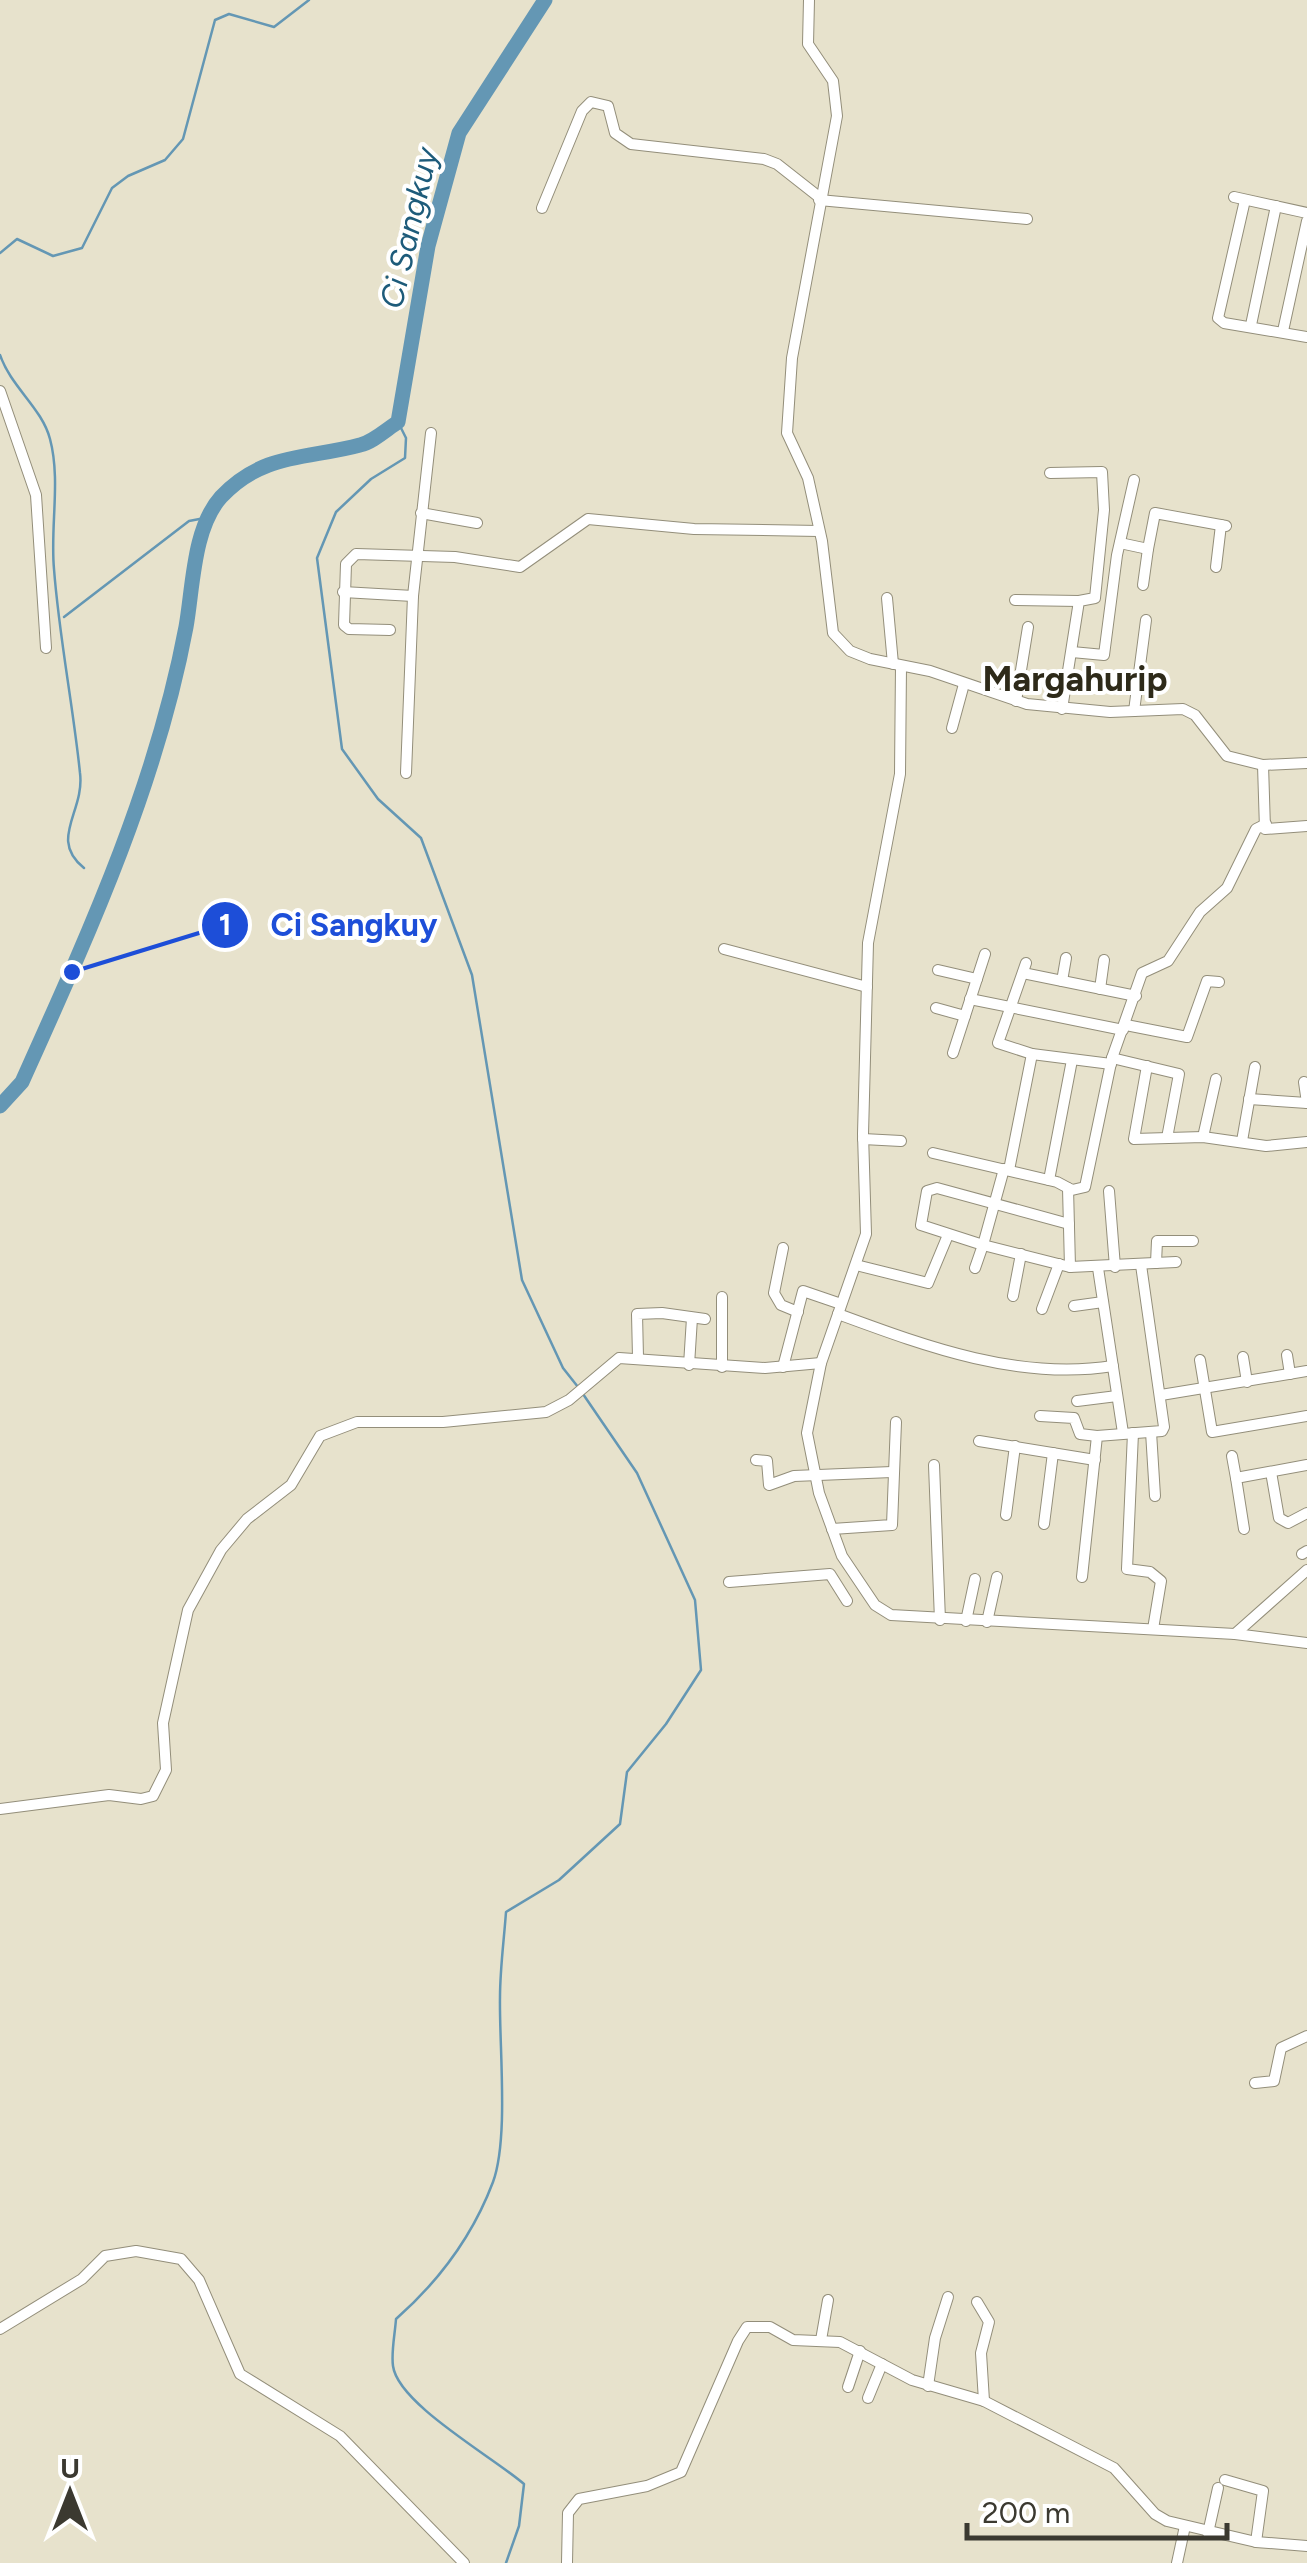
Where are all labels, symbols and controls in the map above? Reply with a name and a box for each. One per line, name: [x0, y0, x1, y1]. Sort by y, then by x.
water label: Ci Sangkuy: [372, 143, 446, 312]
district label: Margahurip: [983, 658, 1167, 700]
callout: Ci Sangkuy: [200, 894, 457, 956]
text: 1: [219, 906, 231, 943]
text: Ci Sangkuy: [271, 906, 438, 944]
north arrow: [20, 2443, 120, 2543]
text: U: [60, 2451, 80, 2485]
scale bar: [967, 2478, 1227, 2540]
text: 200 m: [982, 2494, 1070, 2531]

